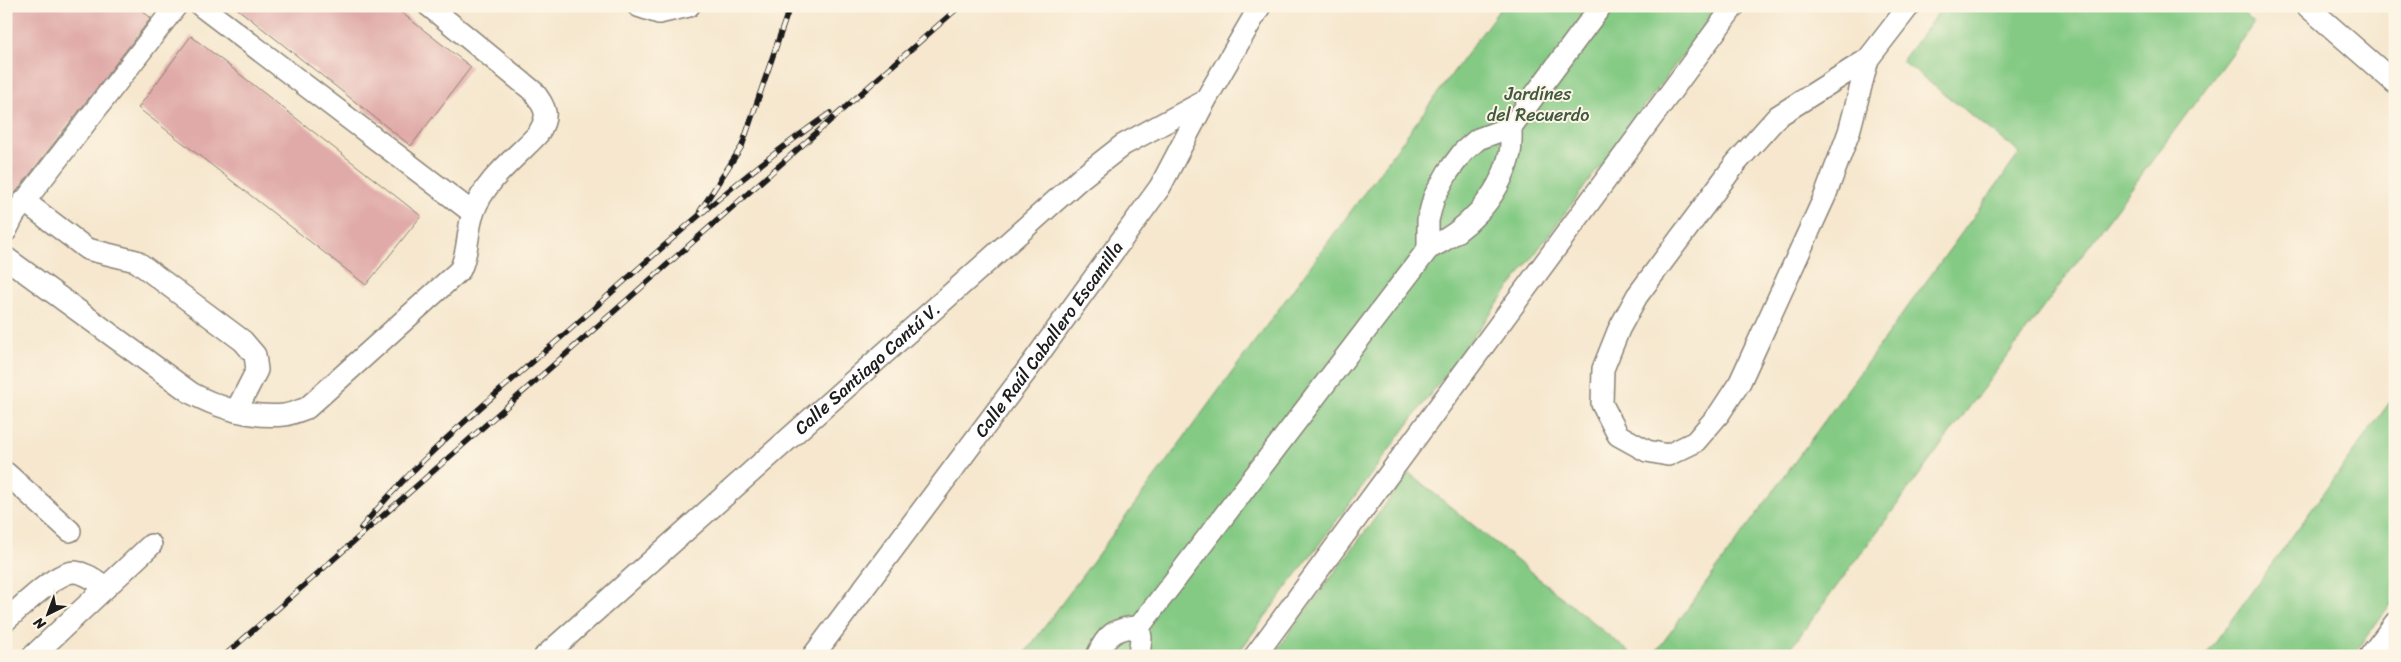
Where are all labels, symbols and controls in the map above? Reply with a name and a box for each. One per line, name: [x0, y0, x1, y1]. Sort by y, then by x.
park label: Jardínes del Recuerdo: [1487, 78, 1589, 131]
street label: Calle Raúl Caballero Escamilla: [966, 234, 1132, 444]
street label: Calle Santiago Cantú V.: [787, 294, 948, 443]
north arrow: [22, 590, 72, 640]
text: N: [27, 611, 52, 636]

